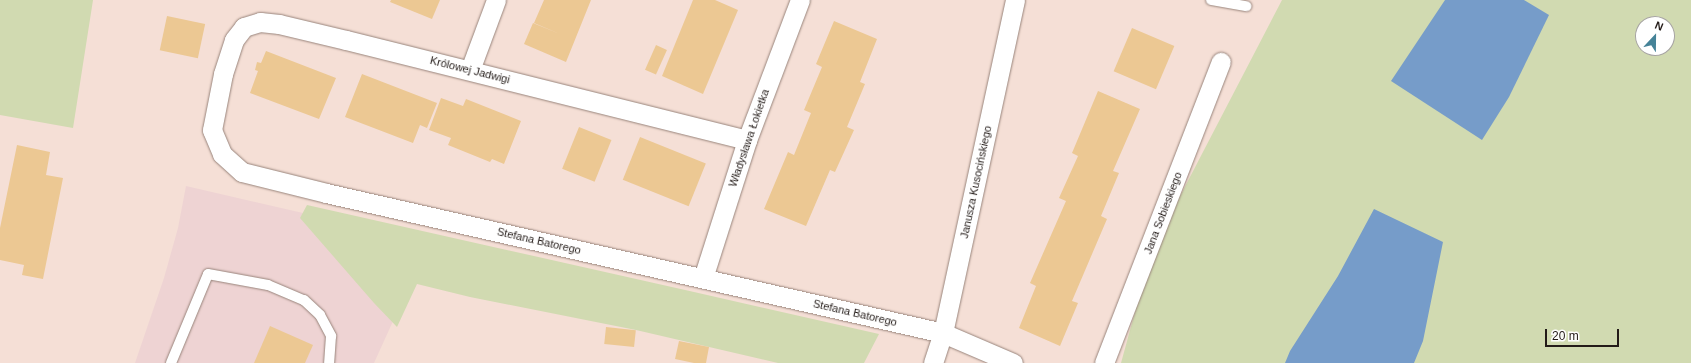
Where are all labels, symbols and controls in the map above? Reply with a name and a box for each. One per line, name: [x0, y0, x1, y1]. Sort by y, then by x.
north arrow: [1635, 16, 1675, 56]
text: N: [1653, 19, 1665, 33]
street label: Królowej Jadwigi: [429, 54, 511, 86]
street label: Władysława Łokietka: [726, 87, 772, 189]
street label: Janusza Kusocińskiego: [958, 124, 994, 240]
street label: Jana Sobieskiego: [1141, 170, 1185, 256]
street label: Stefana Batorego: [496, 225, 582, 257]
street label: Stefana Batorego: [812, 297, 898, 329]
scale bar: [1547, 321, 1621, 347]
text: 20 m: [1552, 329, 1579, 343]

